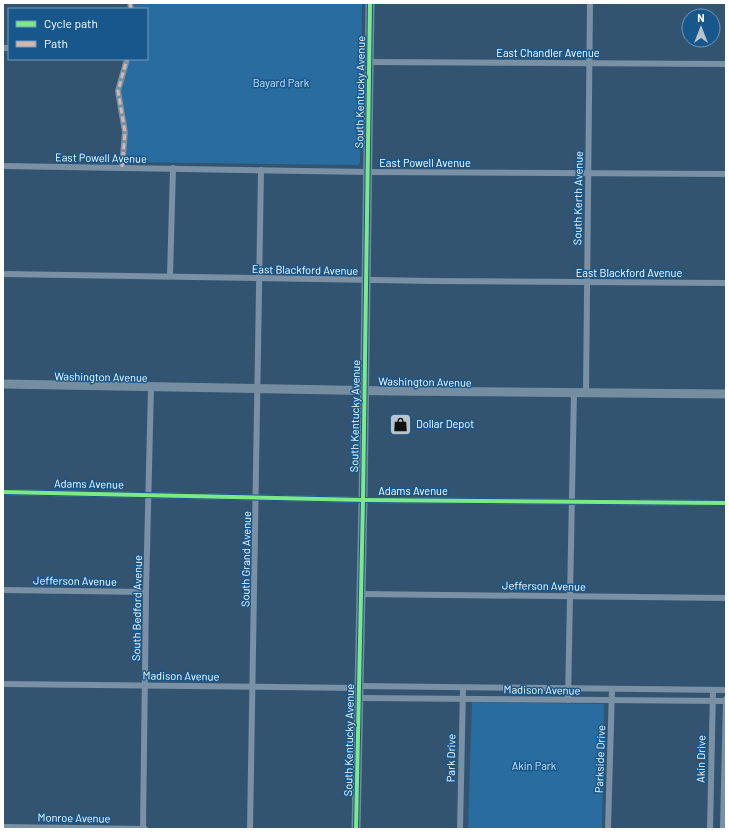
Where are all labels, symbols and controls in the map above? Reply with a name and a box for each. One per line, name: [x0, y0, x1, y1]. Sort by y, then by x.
legend: [8, 8, 148, 60]
north arrow: [681, 8, 721, 48]
text: N: [697, 11, 705, 24]
text: Cycle path: [44, 16, 98, 30]
text: Path: [44, 36, 68, 50]
street label: South Kentucky Avenue: [352, 36, 367, 148]
street label: East Chandler Avenue: [496, 46, 600, 59]
park label: Bayard Park: [253, 76, 310, 89]
street label: East Powell Avenue: [55, 150, 147, 165]
street label: South Kerth Avenue: [570, 151, 585, 245]
street label: East Powell Avenue: [379, 156, 471, 169]
street label: East Blackford Avenue: [252, 262, 359, 277]
street label: East Blackford Avenue: [576, 266, 682, 279]
street label: South Kentucky Avenue: [347, 360, 362, 472]
street label: Washington Avenue: [54, 369, 148, 384]
street label: Washington Avenue: [378, 374, 472, 389]
shop icon: Dollar Depot: [388, 411, 414, 437]
place label: Dollar Depot: [416, 417, 474, 430]
street label: Adams Avenue: [54, 476, 124, 491]
street label: Adams Avenue: [378, 484, 448, 497]
street label: South Grand Avenue: [238, 511, 253, 607]
street label: South Bedford Avenue: [129, 555, 144, 661]
street label: Jefferson Avenue: [33, 573, 117, 588]
street label: Jefferson Avenue: [502, 578, 586, 593]
street label: Madison Avenue: [143, 668, 220, 683]
street label: Madison Avenue: [504, 682, 581, 697]
street label: South Kentucky Avenue: [341, 684, 356, 796]
street label: Parkside Drive: [592, 725, 607, 793]
street label: Park Drive: [444, 734, 457, 782]
street label: Akin Drive: [694, 735, 707, 783]
park label: Akin Park: [512, 759, 557, 772]
street label: Monroe Avenue: [38, 810, 111, 825]

